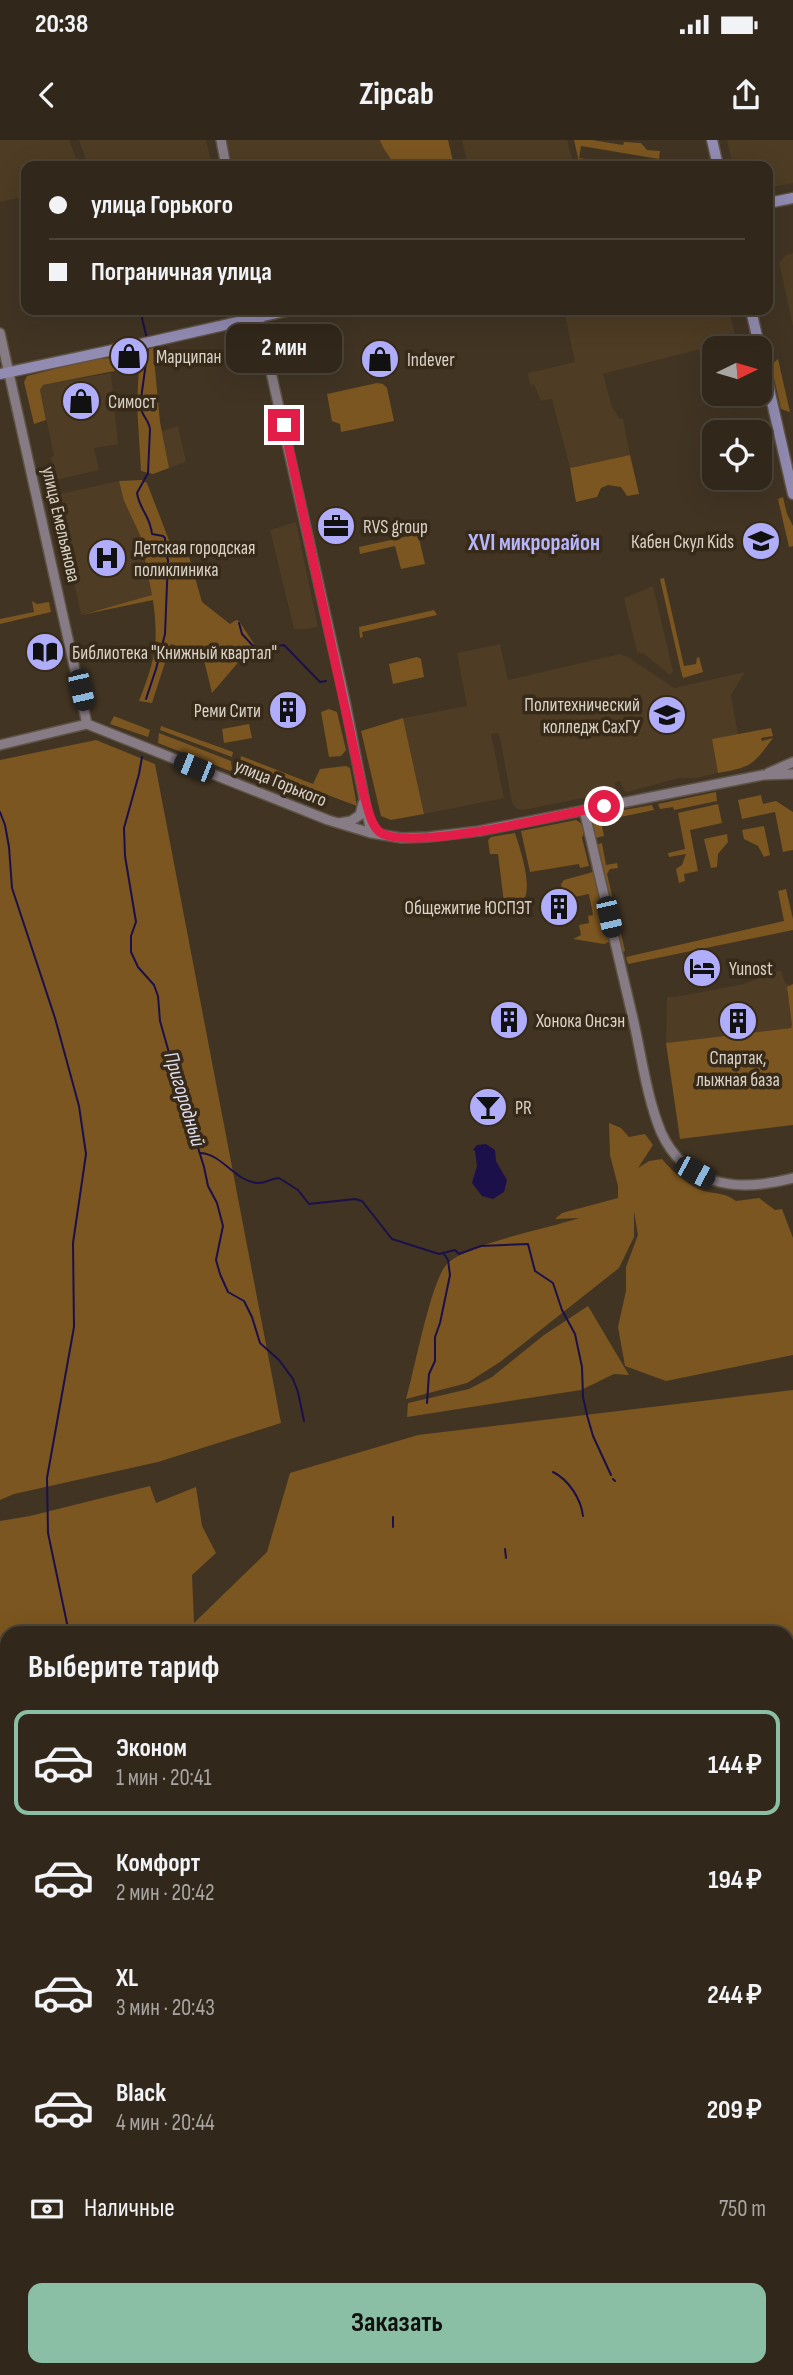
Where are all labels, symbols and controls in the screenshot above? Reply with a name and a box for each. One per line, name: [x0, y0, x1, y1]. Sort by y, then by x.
text: 20:38: [35, 9, 88, 40]
text: Zipcab: [359, 75, 434, 114]
icon: back: [28, 76, 66, 114]
icon: share: [727, 76, 765, 114]
text: улица Горького: [91, 190, 233, 221]
text: Пограничная улица: [91, 257, 272, 288]
callout: 2 мин: [226, 324, 342, 372]
text: 2 мин: [261, 334, 307, 362]
shop icon: Марципан: [108, 335, 150, 377]
north arrow: [702, 336, 772, 406]
map controls: [702, 336, 772, 490]
shop icon: Indever: [359, 338, 401, 380]
place label: Марципан: [156, 346, 222, 369]
place label: Indever: [407, 349, 455, 372]
shop icon: Симост: [60, 380, 102, 422]
place label: Симост: [108, 391, 157, 414]
route end: [268, 409, 300, 441]
button: locate: [702, 420, 772, 490]
street label: улица Емельянова: [36, 464, 85, 584]
office icon: RVS group: [315, 505, 357, 547]
place label: RVS group: [363, 516, 428, 539]
school or university icon: Кабен Скул Kids: [740, 520, 782, 562]
district label: XVI микрорайон: [467, 529, 600, 557]
place label: Кабен Скул Kids: [631, 531, 734, 554]
hospital icon: Детская городская поликлиника: [86, 537, 128, 579]
place label: Детская городская поликлиника: [134, 537, 255, 582]
library icon: Библиотека "Книжный квартал": [24, 631, 66, 673]
place label: Библиотека "Книжный квартал": [72, 642, 277, 665]
car: [67, 667, 96, 713]
building icon: Реми Сити: [267, 689, 309, 731]
place label: Политехнический колледж СахГУ: [524, 694, 640, 739]
school or university icon: Политехнический колледж СахГУ: [646, 694, 688, 736]
place label: Реми Сити: [194, 700, 261, 723]
car: [171, 749, 218, 785]
street label: улица Горького: [231, 754, 330, 812]
route start: [588, 790, 620, 822]
building icon: Общежитие ЮСПЭТ: [538, 886, 580, 928]
car: [595, 894, 624, 940]
place label: Общежитие ЮСПЭТ: [405, 897, 532, 920]
hotel icon: Yunost: [681, 947, 723, 989]
place label: Yunost: [729, 958, 773, 981]
building icon: Хонока Онсэн: [488, 999, 530, 1041]
building icon: Спартак, лыжная база: [717, 1000, 759, 1042]
place label: Хонока Онсэн: [535, 1010, 625, 1033]
place label: Спартак, лыжная база: [696, 1047, 780, 1092]
water label: Пригородный: [158, 1049, 211, 1150]
bar icon: PR: [467, 1086, 509, 1128]
place label: PR: [515, 1097, 532, 1120]
car: [672, 1153, 719, 1191]
text: Выберите тариф: [28, 1648, 219, 1687]
icon: car: [32, 1731, 95, 1794]
text: Эконом: [116, 1733, 187, 1764]
text: 144 ₽: [708, 1750, 762, 1781]
text: 1 мин · 20:41: [116, 1764, 212, 1792]
icon: car: [32, 1846, 95, 1909]
text: Комфорт: [116, 1848, 200, 1879]
text: 194 ₽: [708, 1865, 762, 1896]
text: 2 мин · 20:42: [116, 1879, 215, 1907]
icon: car: [32, 1961, 95, 2024]
text: XL: [116, 1963, 138, 1994]
text: 244 ₽: [707, 1980, 762, 2011]
text: 3 мин · 20:43: [116, 1994, 215, 2022]
icon: car: [32, 2076, 95, 2139]
text: Black: [116, 2078, 166, 2109]
text: 209 ₽: [707, 2095, 762, 2126]
text: 4 мин · 20:44: [116, 2109, 215, 2137]
icon: cash: [28, 2190, 66, 2228]
text: Наличные: [84, 2193, 175, 2224]
text: 750 m: [719, 2195, 766, 2223]
button: Заказать: [28, 2283, 766, 2363]

